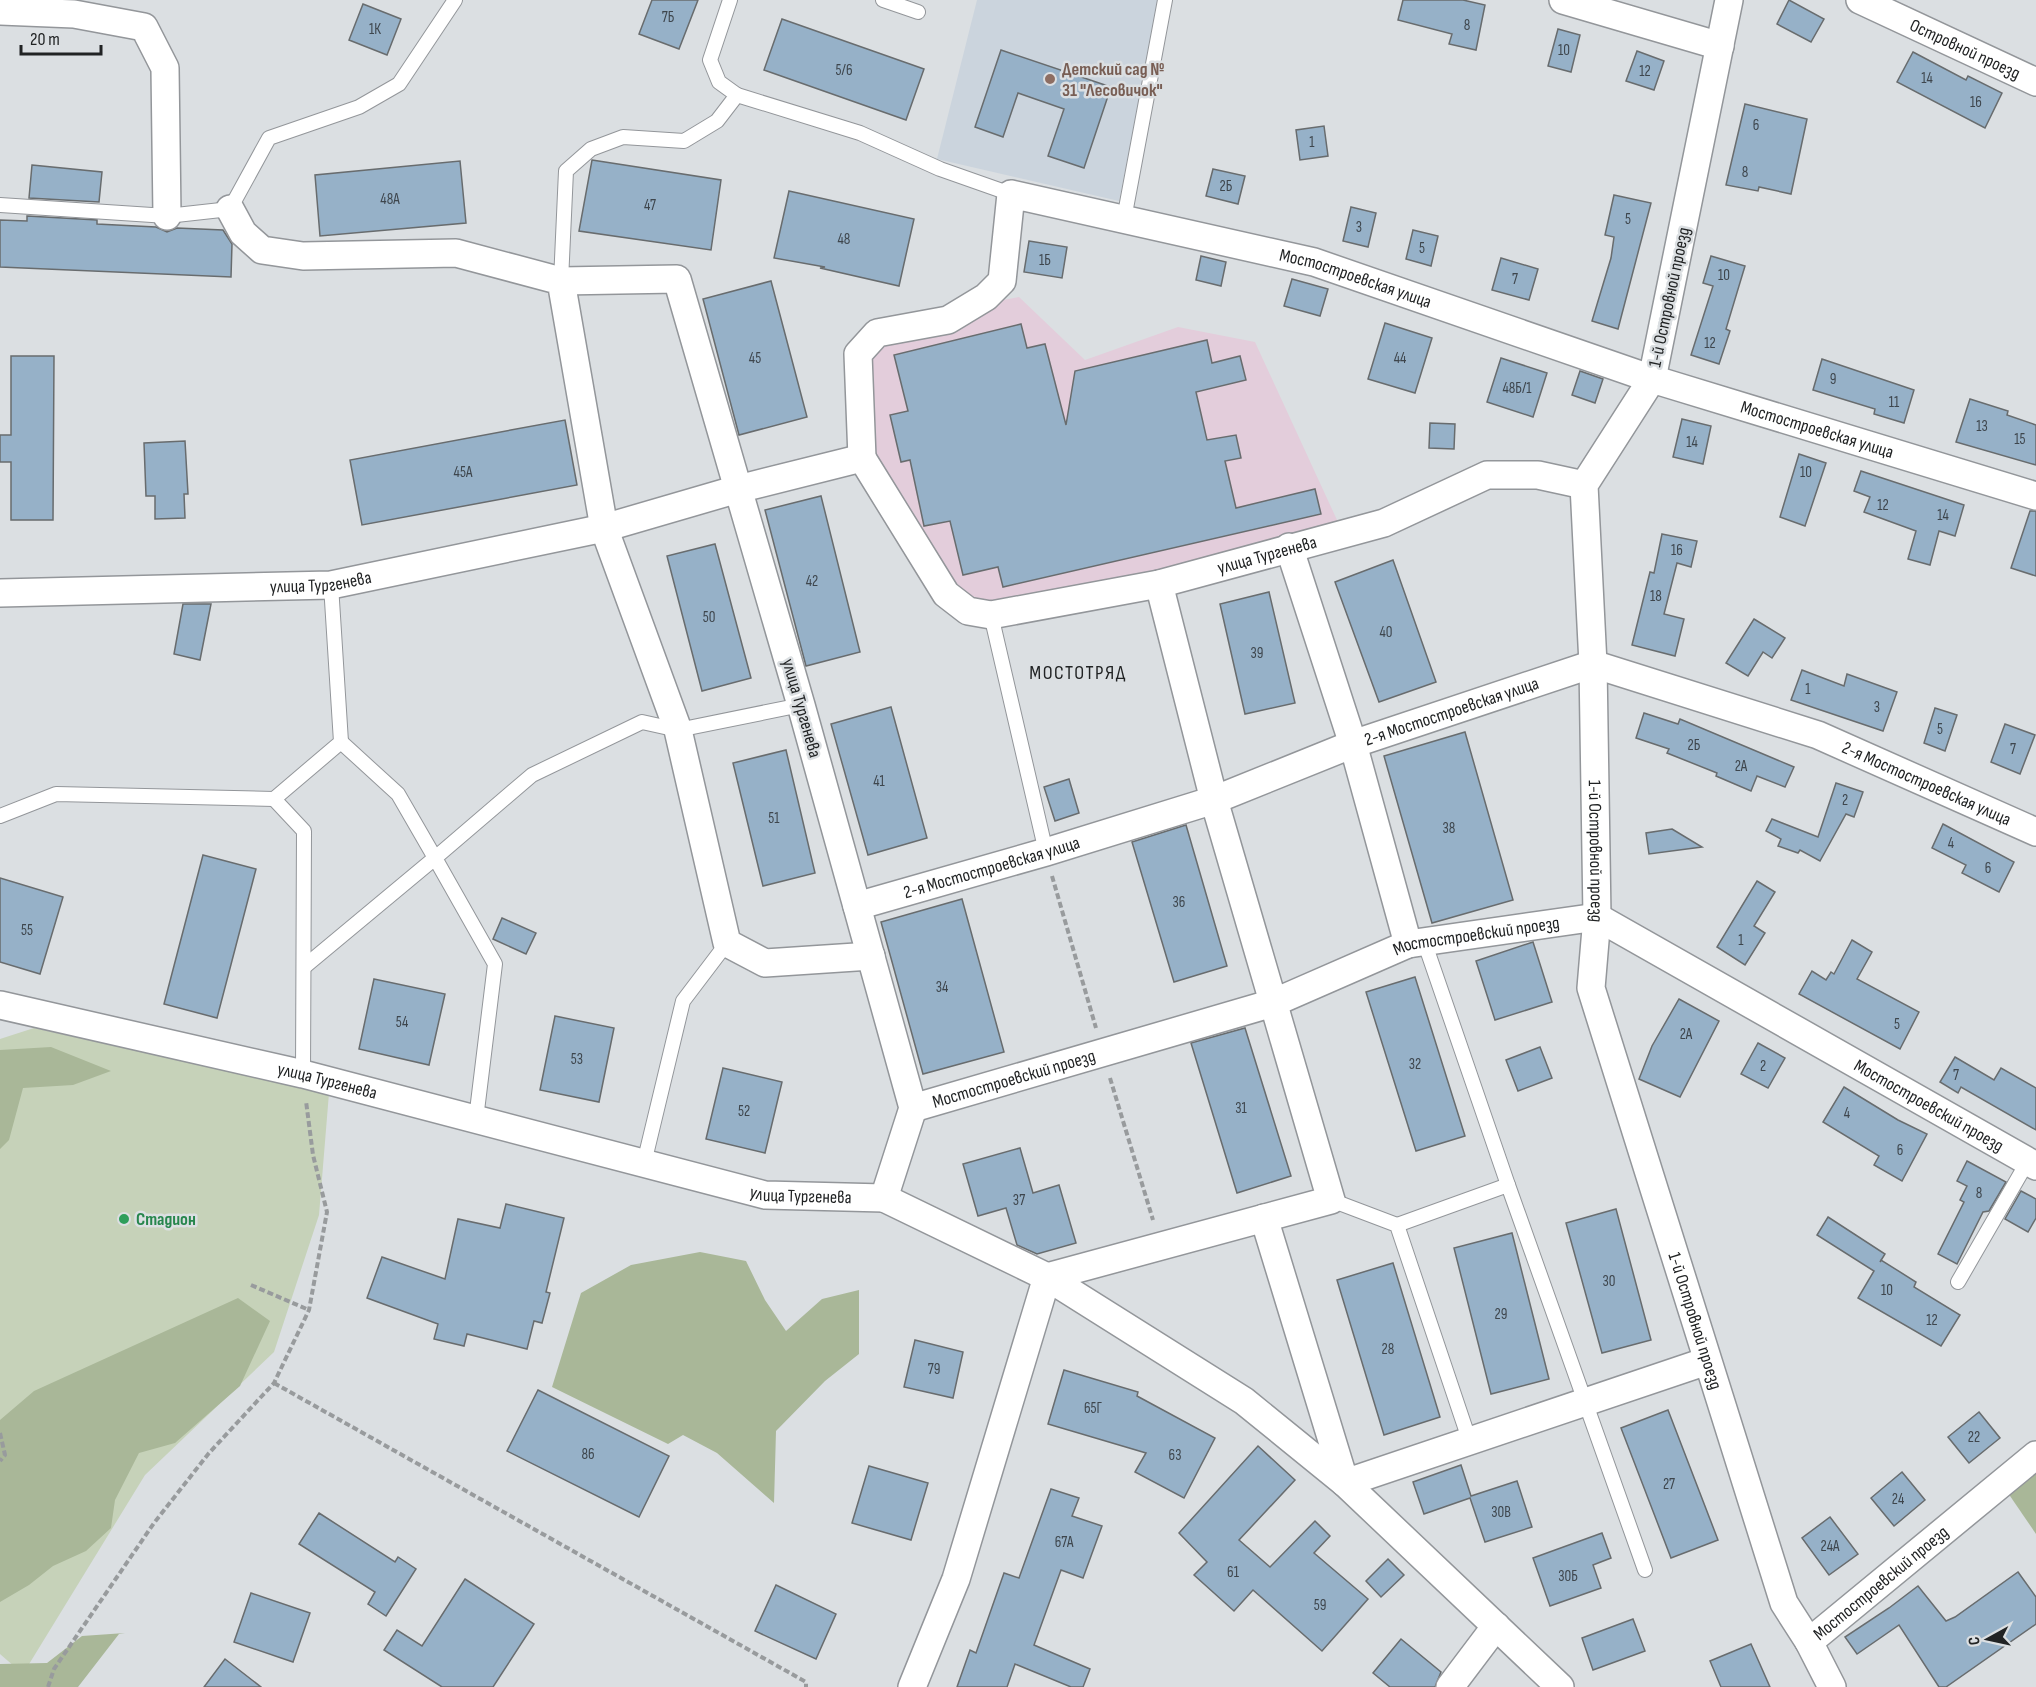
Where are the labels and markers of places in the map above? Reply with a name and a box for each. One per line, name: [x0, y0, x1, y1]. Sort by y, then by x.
place label: Детский сад № 31 "Лесовичок": [1062, 59, 1164, 101]
marker: Детский сад № 31 "Лесовичок": [1043, 72, 1057, 86]
place label: Стадион: [136, 1209, 196, 1230]
marker: Стадион: [117, 1212, 131, 1226]

